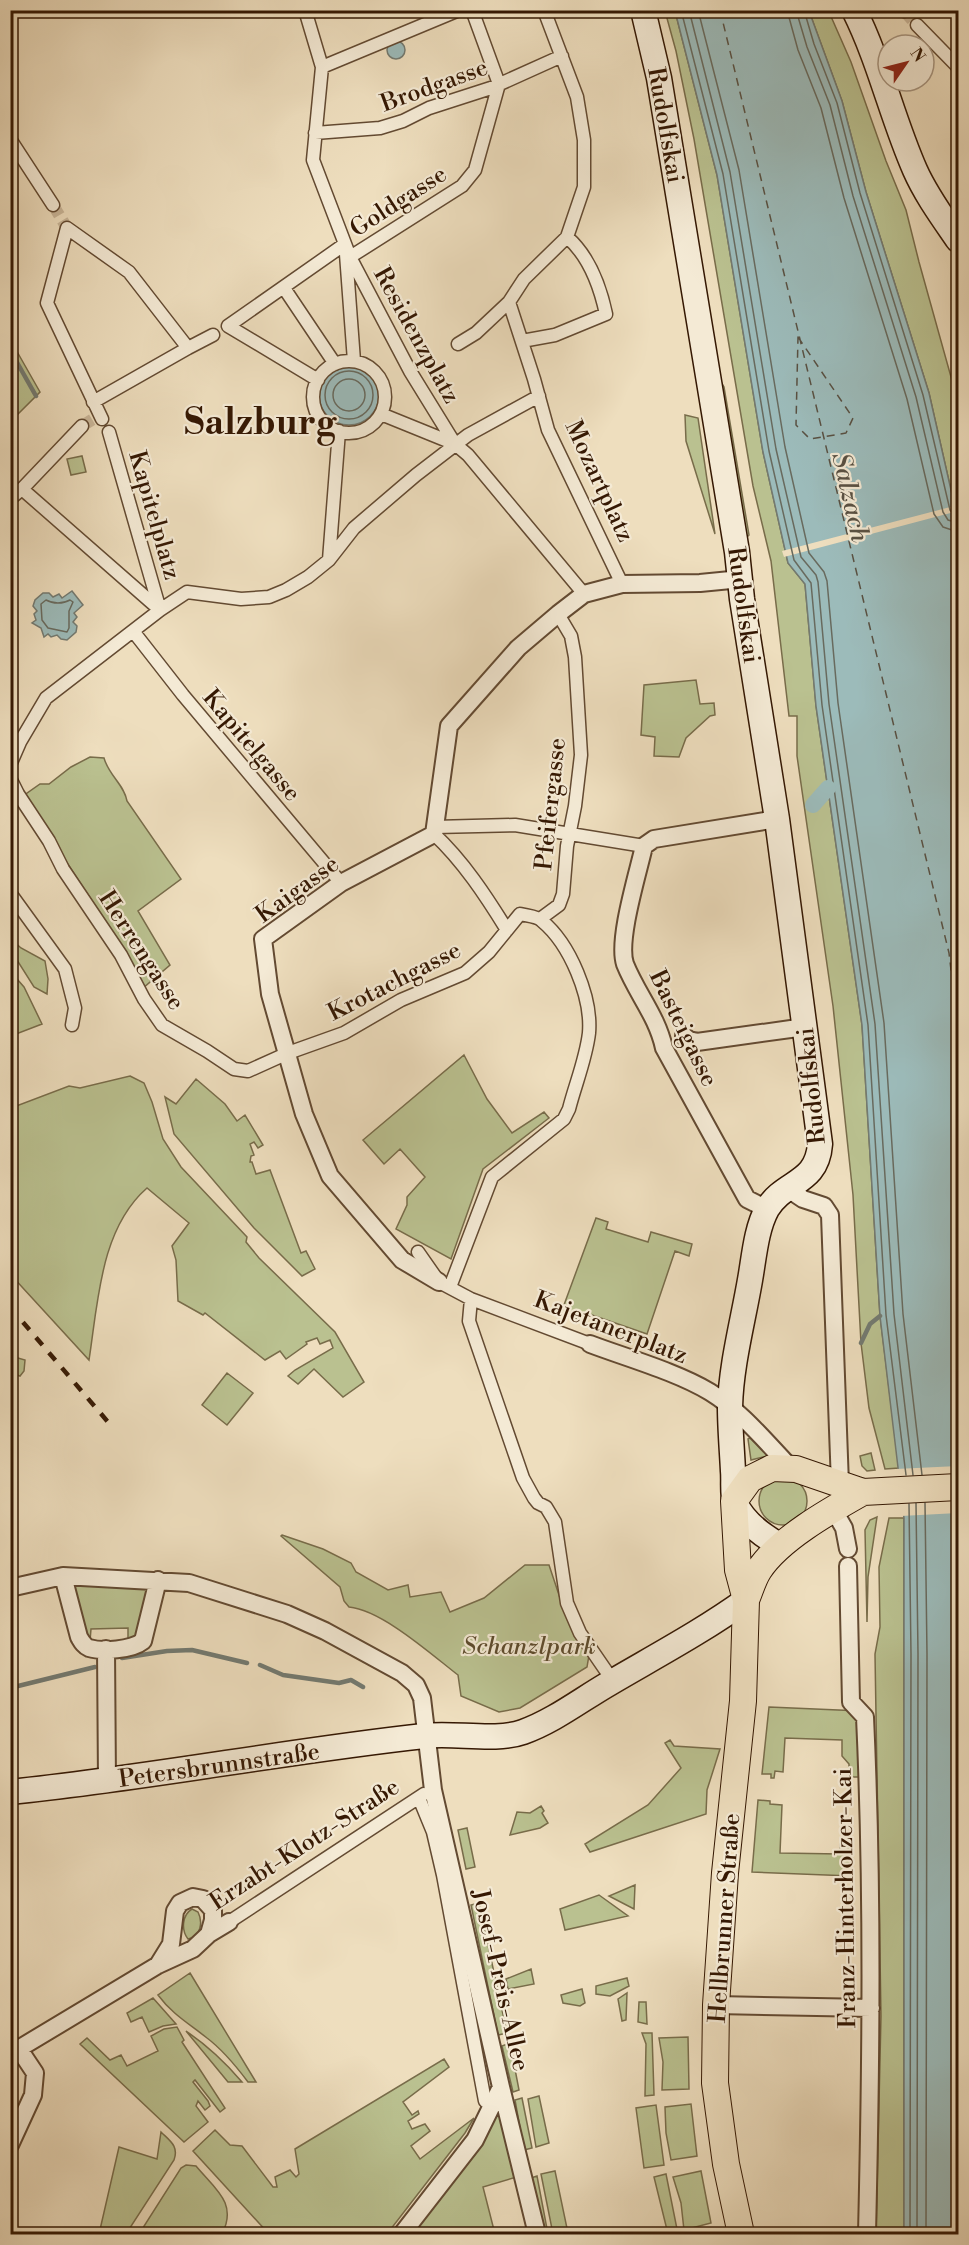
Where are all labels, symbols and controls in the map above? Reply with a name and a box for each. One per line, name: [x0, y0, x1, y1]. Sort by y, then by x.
north arrow: [876, 33, 936, 93]
text: N: [906, 44, 929, 66]
street label: Brodgasse: [376, 53, 492, 119]
street label: Rudolfskai: [640, 65, 690, 186]
street label: Goldgasse: [344, 159, 453, 244]
street label: Residenzplatz: [366, 262, 466, 409]
district label: Salzburg: [184, 401, 338, 446]
street label: Mozartplatz: [558, 416, 640, 547]
street label: Kapitelplatz: [121, 447, 187, 583]
water label: Salzach: [824, 449, 876, 546]
street label: Rudolfskai: [720, 545, 766, 665]
street label: Kapitelgasse: [196, 683, 307, 808]
street label: Pfeifergasse: [529, 736, 573, 872]
street label: Kaigasse: [250, 849, 345, 930]
street label: Herrengasse: [91, 885, 191, 1016]
street label: Krotachgasse: [323, 935, 466, 1028]
street label: Basteigasse: [642, 964, 724, 1092]
street label: Rudolfskai: [791, 1026, 833, 1146]
street label: Kajetanerplatz: [530, 1285, 692, 1371]
park label: Schanzlpark: [462, 1632, 596, 1662]
street label: Petersbrunnstraße: [117, 1737, 321, 1795]
street label: Franz-Hinterholzer-Kai: [829, 1767, 863, 2029]
street label: Erzabt-Klotz-Straße: [204, 1772, 405, 1917]
street label: Hellbrunner Straße: [703, 1812, 747, 2024]
street label: Josef-Preis-Allee: [464, 1885, 536, 2074]

